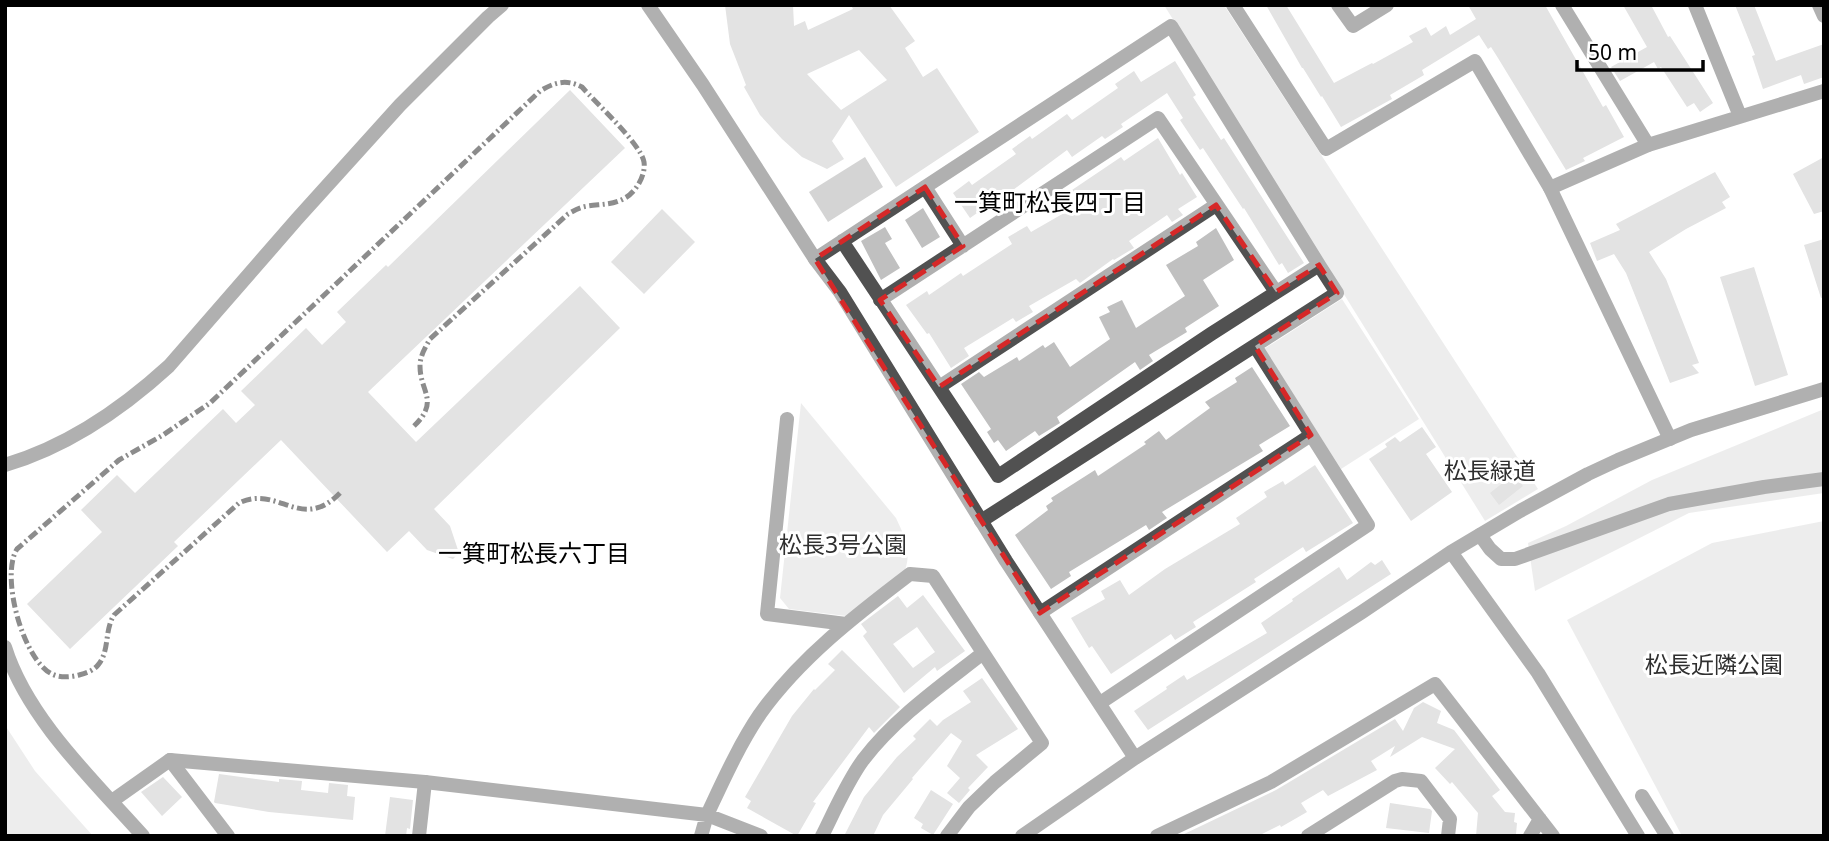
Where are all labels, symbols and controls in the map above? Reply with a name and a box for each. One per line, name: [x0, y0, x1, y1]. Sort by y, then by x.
scale bar: [1577, 28, 1703, 72]
text: 50 m: [1588, 38, 1637, 66]
district label: 一箕町松長四丁目: [954, 185, 1146, 218]
park label: 松長緑道: [1444, 454, 1536, 486]
park label: 松長3号公園: [779, 528, 907, 560]
district label: 一箕町松長六丁目: [438, 536, 630, 569]
park label: 松長近隣公園: [1645, 648, 1783, 680]

